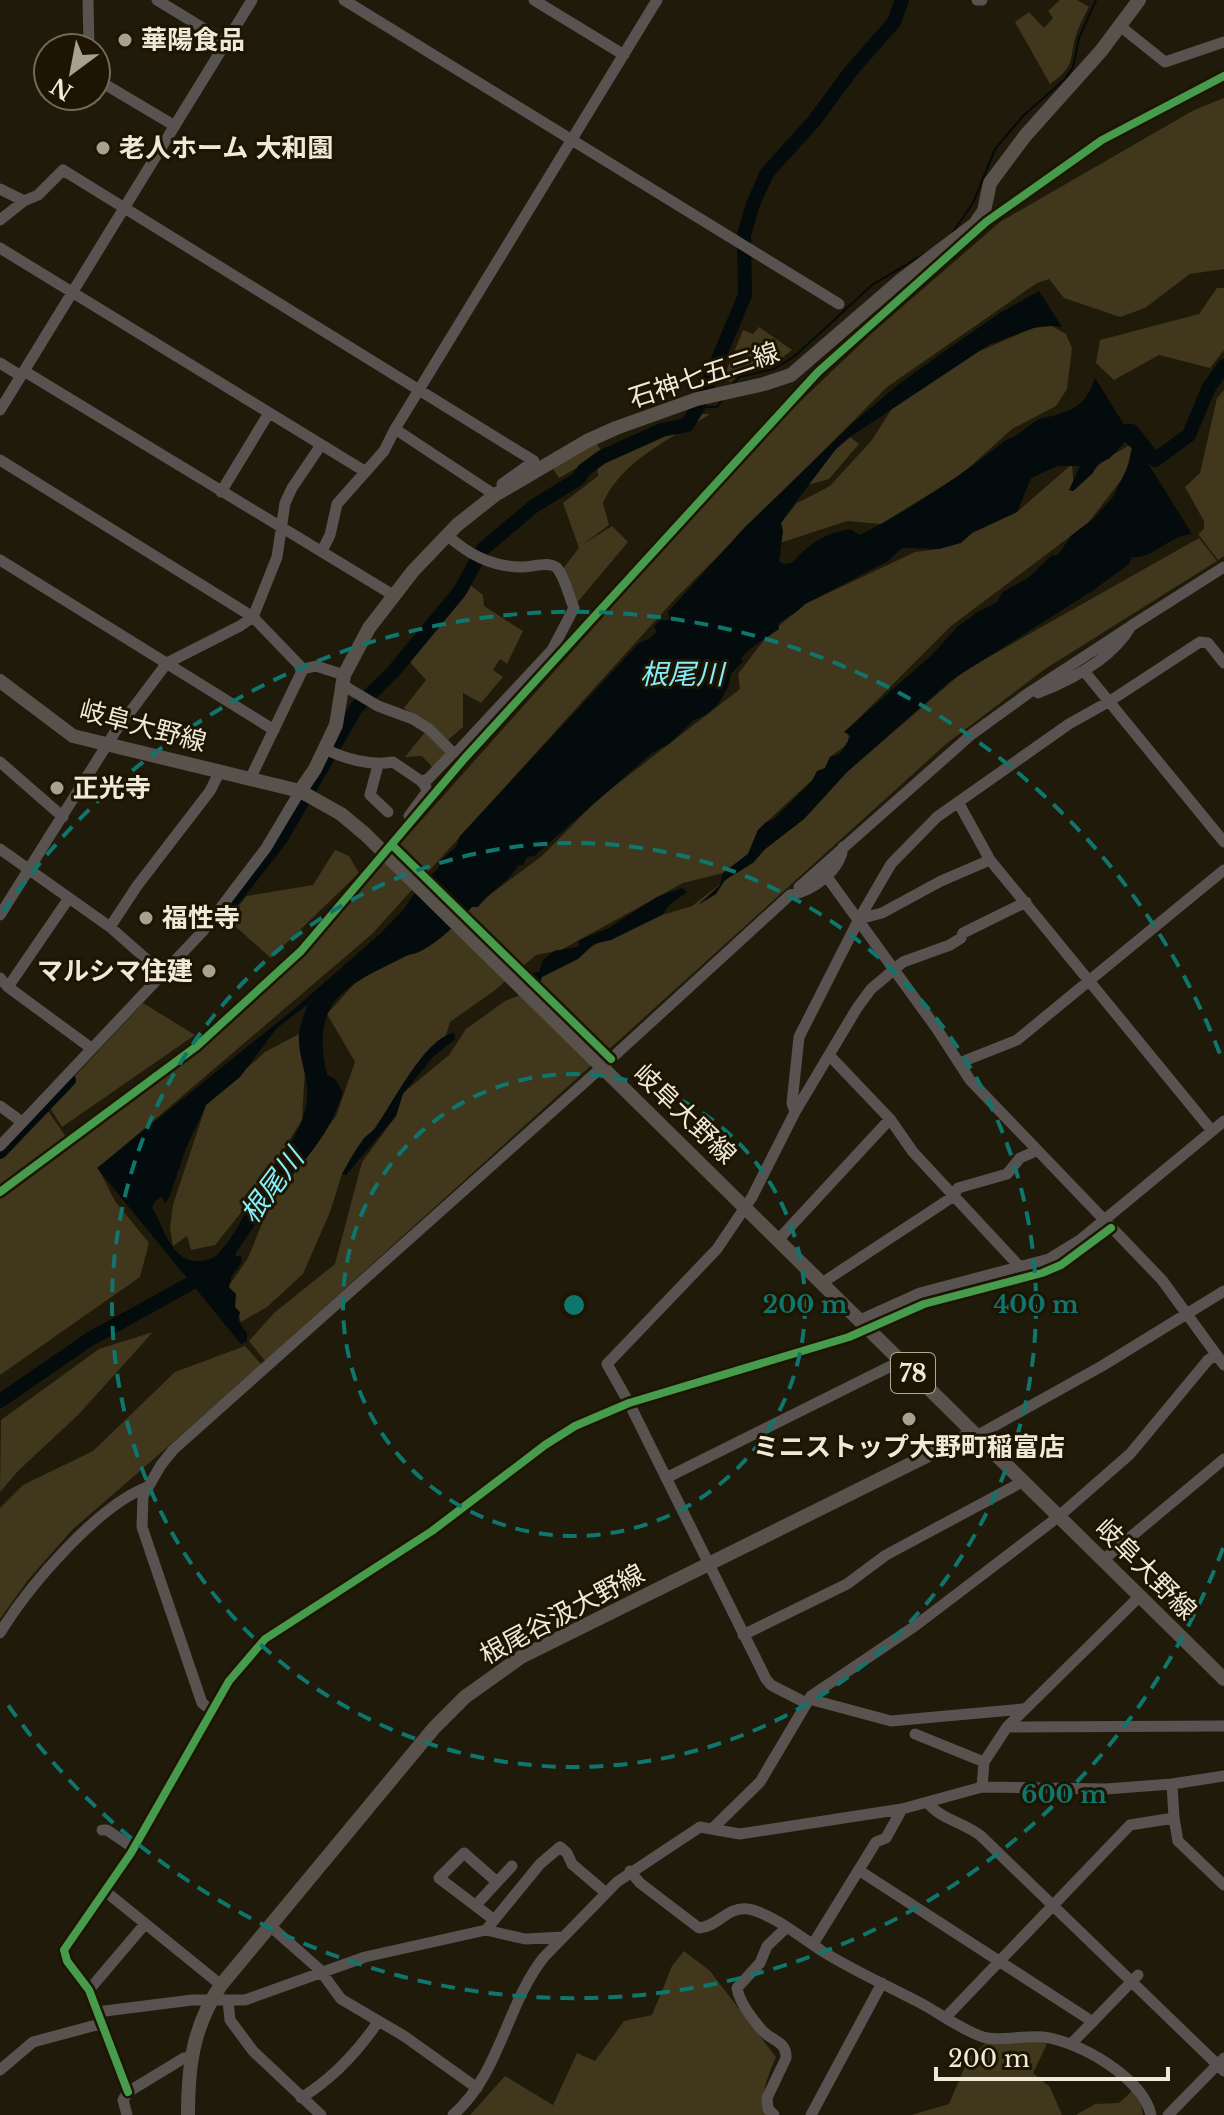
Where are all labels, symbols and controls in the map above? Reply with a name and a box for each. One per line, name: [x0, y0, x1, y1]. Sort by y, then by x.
place label: 華陽食品: [141, 24, 245, 56]
marker: 華陽食品: [116, 31, 134, 49]
north arrow: [32, 32, 112, 112]
text: N: [45, 71, 78, 105]
place label: 老人ホーム 大和園: [119, 132, 333, 164]
marker: 老人ホーム 大和園: [94, 139, 112, 157]
street label: 石神七五三線: [625, 336, 783, 414]
water label: 根尾川: [640, 657, 727, 692]
street label: 岐阜大野線: [76, 694, 210, 758]
place label: 正光寺: [73, 772, 151, 804]
marker: 正光寺: [48, 779, 66, 797]
place label: 福性寺: [162, 902, 240, 934]
marker: 福性寺: [137, 909, 155, 927]
place label: マルシマ住建: [37, 955, 193, 987]
marker: マルシマ住建: [200, 962, 218, 980]
street label: 岐阜大野線: [627, 1057, 743, 1171]
water label: 根尾川: [233, 1140, 313, 1230]
text: 200 m: [763, 1290, 848, 1319]
text: 400 m: [993, 1290, 1079, 1319]
centre of rings: [560, 1291, 588, 1319]
road number: 78: [891, 1353, 935, 1393]
marker: ミニストップ大野町稲富店: [900, 1410, 918, 1428]
place label: ミニストップ大野町稲富店: [753, 1431, 1065, 1463]
street label: 岐阜大野線: [1089, 1512, 1203, 1626]
street label: 根尾谷汲大野線: [474, 1557, 650, 1671]
text: 600 m: [1021, 1780, 1107, 1809]
scale bar: [936, 2031, 1168, 2081]
text: 200 m: [948, 2044, 1030, 2073]

